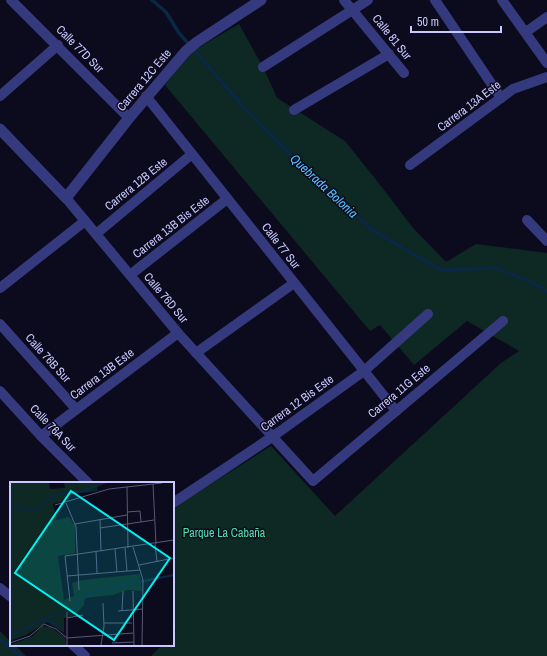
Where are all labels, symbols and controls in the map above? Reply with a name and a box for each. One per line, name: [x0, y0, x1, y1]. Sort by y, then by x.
scale bar: [411, 8, 501, 34]
street label: Calle 81 Sur: [369, 11, 416, 64]
text: 50 m: [417, 14, 439, 30]
street label: Calle 77D Sur: [53, 22, 108, 77]
street label: Carrera 12C Este: [113, 46, 175, 114]
street label: Carrera 13A Este: [434, 77, 504, 135]
water label: Quebrada Bolonia: [287, 150, 361, 222]
street label: Carrera 12B Este: [101, 154, 171, 214]
street label: Carrera 13B Bis Este: [129, 192, 213, 262]
street label: Calle 77 Sur: [258, 220, 304, 273]
street label: Calle 76D Sur: [140, 269, 192, 327]
street label: Calle 76B Sur: [22, 330, 75, 386]
street label: Carrera 13B Este: [67, 345, 137, 403]
street label: Carrera 11G Este: [365, 360, 433, 422]
street label: Carrera 12 Bis Este: [257, 371, 337, 435]
street label: Calle 76A Sur: [26, 401, 80, 456]
inset map: [10, 482, 174, 646]
park label: Parque La Cabaña: [183, 525, 266, 541]

